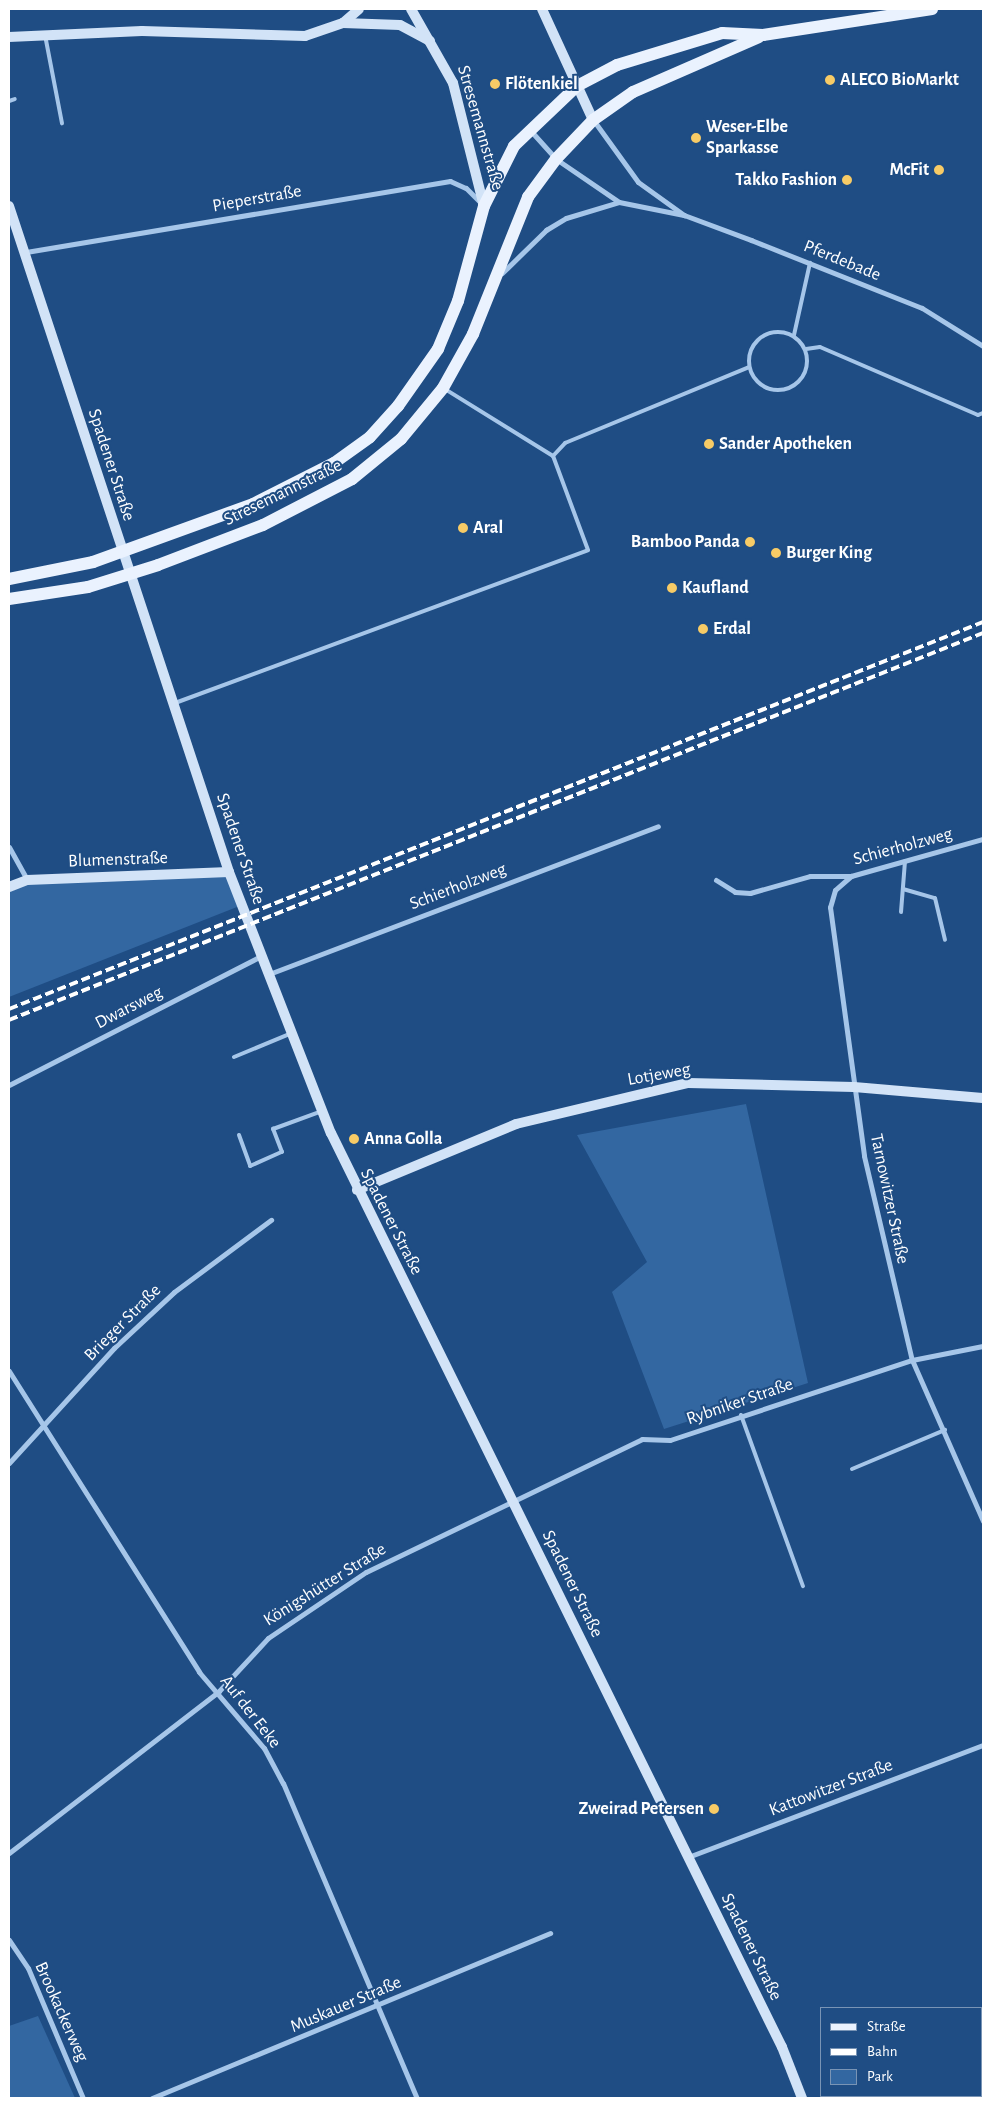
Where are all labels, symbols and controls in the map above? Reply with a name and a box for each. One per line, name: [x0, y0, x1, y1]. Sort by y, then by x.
street label: Stresemannstraße: [452, 63, 508, 193]
place label: ALECO BioMarkt: [840, 69, 959, 91]
place label: Flötenkiel: [505, 73, 578, 95]
marker: ALECO BioMarkt: [824, 74, 836, 86]
marker: Flötenkiel: [489, 78, 501, 90]
place label: Weser-Elbe Sparkasse: [706, 117, 788, 160]
marker: Weser-Elbe Sparkasse: [690, 132, 702, 144]
place label: McFit: [889, 159, 929, 181]
marker: McFit: [933, 164, 945, 176]
place label: Takko Fashion: [735, 169, 837, 191]
marker: Takko Fashion: [841, 174, 853, 186]
street label: Pieperstraße: [211, 181, 303, 217]
street label: Pferdebade: [800, 236, 884, 286]
street label: Spadener Straße: [83, 406, 139, 524]
place label: Sander Apotheken: [719, 433, 852, 455]
marker: Sander Apotheken: [703, 438, 715, 450]
street label: Stresemannstraße: [220, 455, 346, 531]
place label: Aral: [473, 517, 503, 539]
marker: Aral: [457, 522, 469, 534]
place label: Bamboo Panda: [631, 531, 740, 553]
marker: Bamboo Panda: [744, 536, 756, 548]
place label: Burger King: [786, 542, 872, 564]
marker: Burger King: [770, 547, 782, 559]
place label: Kaufland: [682, 577, 749, 599]
marker: Kaufland: [666, 582, 678, 594]
place label: Erdal: [713, 618, 751, 640]
marker: Erdal: [697, 623, 709, 635]
street label: Spadener Straße: [211, 790, 269, 908]
street label: Schierholzweg: [851, 823, 955, 871]
street label: Blumenstraße: [68, 847, 168, 873]
street label: Schierholzweg: [407, 859, 509, 915]
street label: Dwarsweg: [92, 982, 166, 1034]
street label: Lotjeweg: [626, 1059, 692, 1091]
place label: Anna Golla: [364, 1128, 442, 1150]
street label: Tarnowitzer Straße: [865, 1132, 913, 1266]
marker: Anna Golla: [348, 1133, 360, 1145]
street label: Spadener Straße: [355, 1165, 427, 1279]
street label: Brieger Straße: [80, 1280, 166, 1366]
street label: Rybniker Straße: [684, 1374, 796, 1430]
street label: Spadener Straße: [537, 1527, 607, 1641]
street label: Königshütter Straße: [260, 1539, 390, 1631]
street label: Auf der Eeke: [215, 1671, 285, 1753]
street label: Kattowitzer Straße: [766, 1754, 896, 1822]
place label: Zweirad Petersen: [578, 1798, 704, 1820]
marker: Zweirad Petersen: [708, 1803, 720, 1815]
street label: Spadener Straße: [716, 1890, 786, 2004]
street label: Brookackerweg: [29, 1959, 93, 2065]
street label: Muskauer Straße: [287, 1972, 405, 2038]
legend: [820, 2007, 982, 2097]
text: Straße: [867, 2019, 906, 2034]
text: Bahn: [867, 2044, 897, 2059]
text: Park: [867, 2069, 893, 2084]

